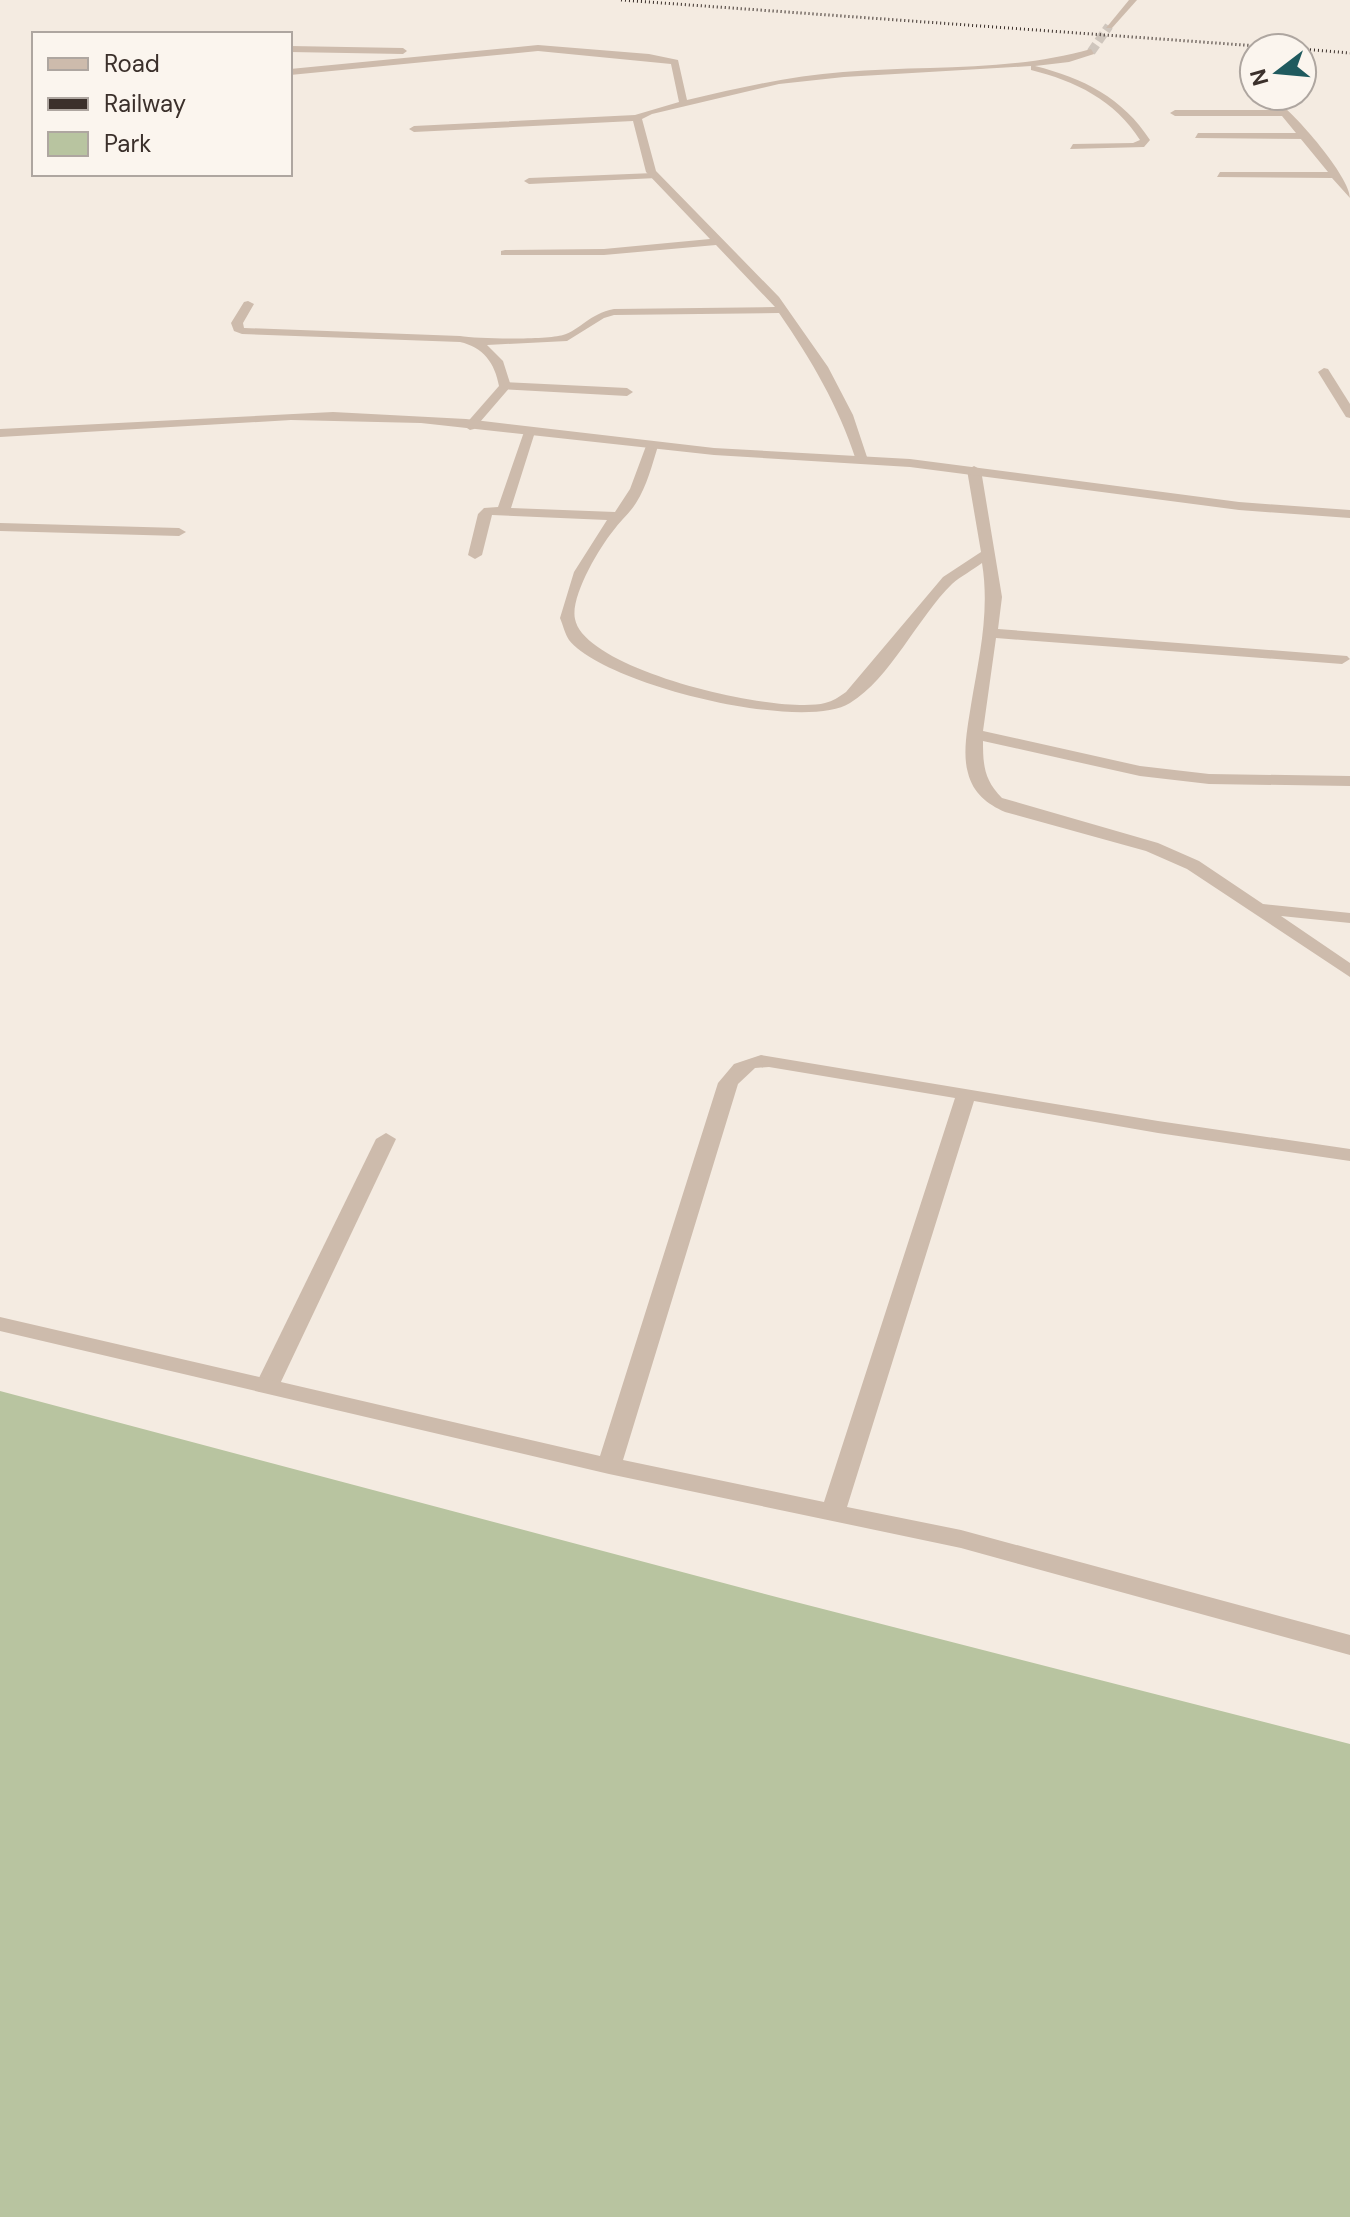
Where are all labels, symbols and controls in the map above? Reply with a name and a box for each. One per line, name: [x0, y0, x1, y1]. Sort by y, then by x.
legend: [32, 32, 292, 176]
north arrow: [1238, 32, 1318, 112]
text: Road: [104, 48, 160, 79]
text: N: [1243, 66, 1275, 89]
text: Railway: [104, 88, 186, 119]
text: Park: [104, 128, 151, 159]

